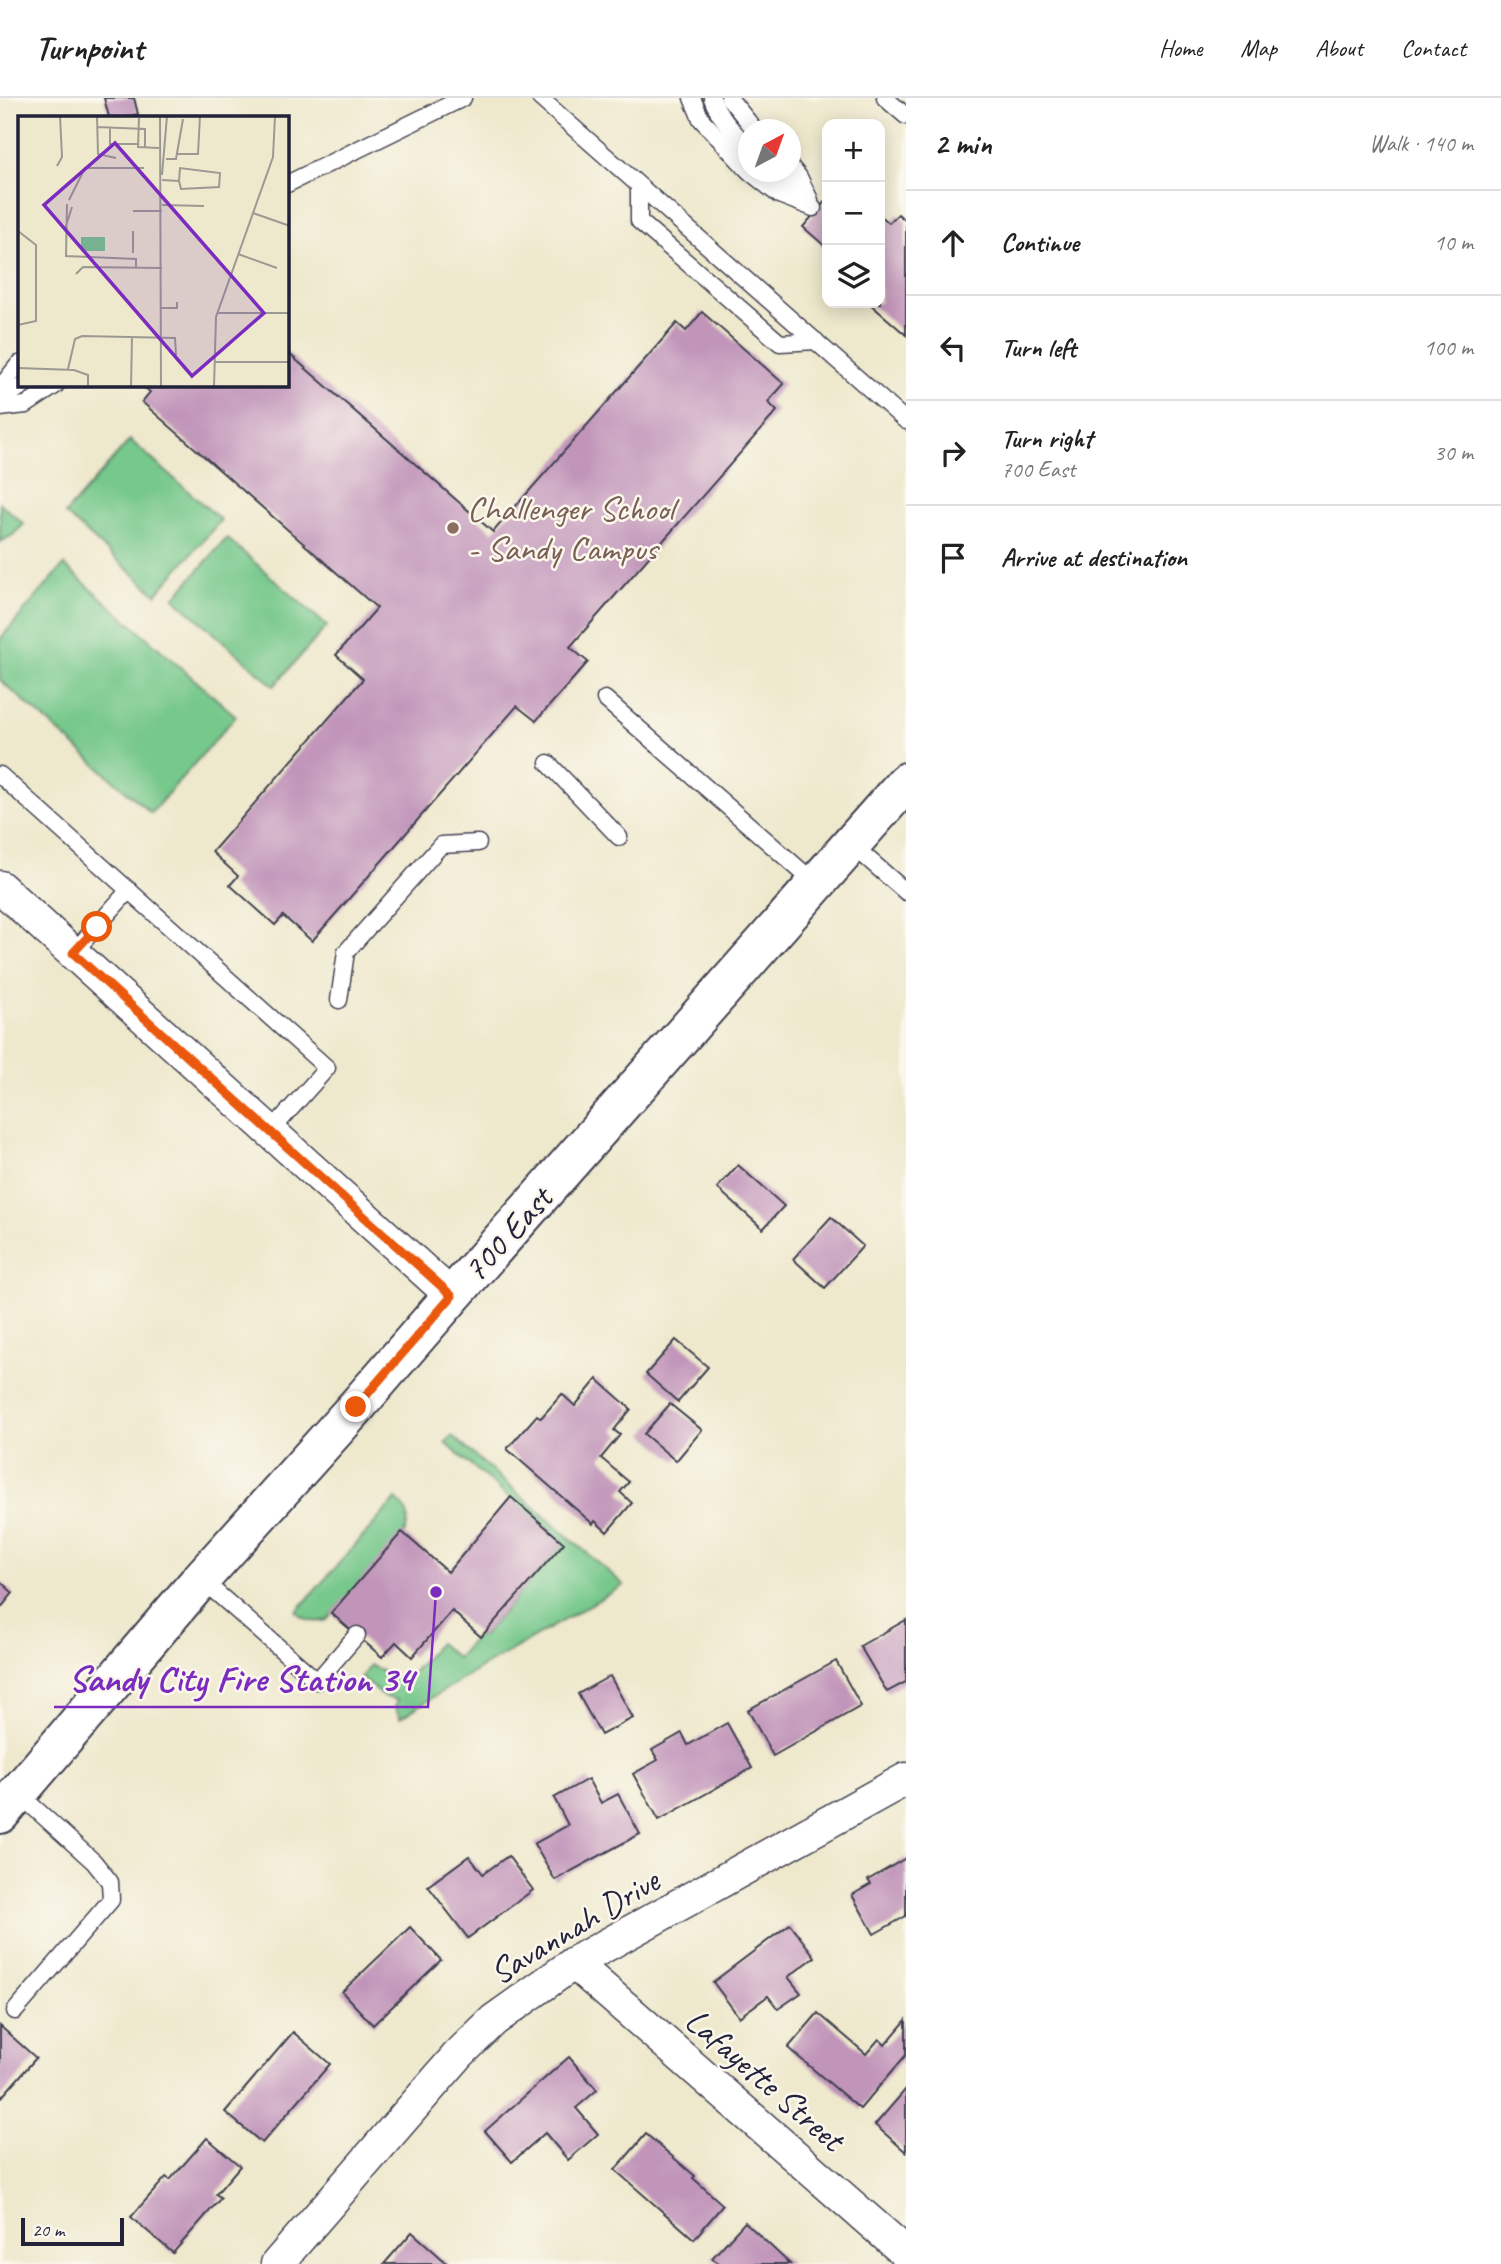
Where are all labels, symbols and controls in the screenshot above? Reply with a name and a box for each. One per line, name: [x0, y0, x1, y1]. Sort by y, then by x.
text: Turnpoint: [35, 27, 143, 69]
text: Home: [1159, 33, 1202, 63]
text: Map: [1240, 33, 1277, 63]
text: About: [1315, 33, 1363, 63]
text: Contact: [1401, 33, 1466, 63]
inset map: [18, 116, 289, 387]
north arrow: [738, 119, 801, 182]
map controls: [822, 119, 885, 308]
button: +: [822, 119, 885, 182]
text: 2 min: [934, 125, 991, 163]
text: Walk · 140 m: [1369, 129, 1473, 158]
button: −: [822, 182, 885, 245]
icon: ahead: [934, 224, 972, 262]
text: Continue: [1001, 226, 1079, 259]
text: 10 m: [1434, 228, 1473, 257]
button: layers: [822, 245, 885, 308]
icon: left: [934, 329, 972, 367]
text: Turn left: [1001, 331, 1076, 364]
text: 100 m: [1424, 333, 1473, 362]
text: Turn right: [1001, 422, 1092, 455]
icon: right: [934, 434, 972, 472]
text: 30 m: [1434, 438, 1473, 467]
text: 700 East: [1001, 455, 1075, 484]
place label: Challenger School - Sandy Campus: [467, 486, 680, 571]
marker: Challenger School - Sandy Campus: [445, 520, 461, 536]
icon: arrive: [934, 539, 972, 577]
text: Arrive at destination: [1001, 541, 1187, 574]
route start: [81, 911, 112, 942]
street label: 700 East: [453, 1175, 564, 1291]
route end: [340, 1391, 371, 1422]
callout: Sandy City Fire Station 34: [54, 1649, 428, 1707]
text: Sandy City Fire Station 34: [68, 1655, 418, 1702]
street label: Savannah Drive: [481, 1857, 669, 1995]
street label: Lafayette Street: [676, 1998, 856, 2163]
scale bar: [21, 2215, 124, 2247]
text: 20 m: [32, 2218, 64, 2242]

